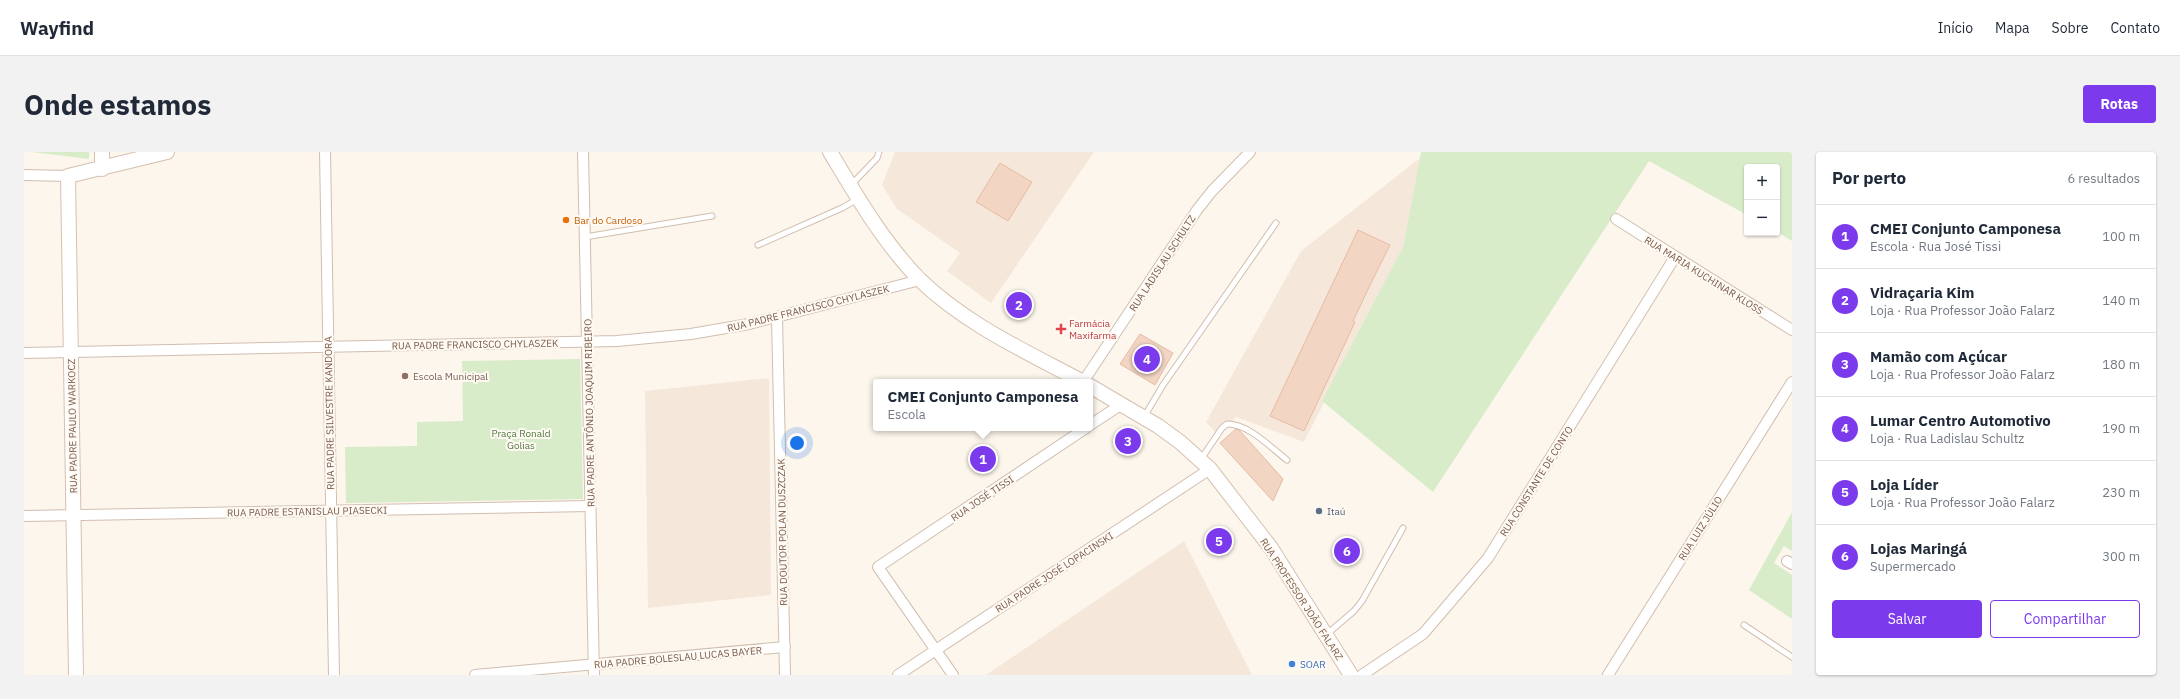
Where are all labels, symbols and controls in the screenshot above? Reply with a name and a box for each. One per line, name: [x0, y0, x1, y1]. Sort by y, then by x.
text: Wayfind: [20, 16, 94, 40]
text: Início: [1938, 19, 1973, 37]
text: Mapa: [1995, 19, 2030, 37]
text: Sobre: [2052, 19, 2088, 37]
text: Contato: [2110, 19, 2160, 37]
button: Rotas: [2083, 85, 2156, 123]
text: Onde estamos: [24, 86, 211, 123]
map controls: [1744, 164, 1780, 236]
button: +: [1744, 164, 1780, 200]
text: Por perto: [1832, 167, 1906, 189]
text: 6 resultados: [2067, 170, 2140, 187]
button: −: [1744, 200, 1780, 236]
street label: RUA LADISLAU SCHULTZ: [1126, 213, 1199, 314]
place label: Bar do Cardoso: [574, 214, 643, 227]
marker: Bar do Cardoso: [561, 215, 571, 225]
text: CMEI Conjunto Camponesa: [1870, 219, 2061, 238]
text: 1: [1841, 228, 1849, 245]
text: 100 m: [2102, 228, 2140, 245]
street label: RUA MARIA KUCHINAR KLOSS: [1642, 233, 1766, 318]
text: Escola · Rua José Tissi: [1870, 238, 2001, 255]
street label: RUA PADRE FRANCISCO CHYLASZEK: [726, 282, 891, 335]
text: Vidraçaria Kim: [1870, 283, 1974, 302]
pin: 2: [1006, 290, 1032, 320]
text: 2: [1841, 292, 1849, 309]
text: 140 m: [2102, 292, 2140, 309]
text: Loja · Rua Professor João Falarz: [1870, 302, 2055, 319]
place label: Farmácia Maxifarma: [1069, 317, 1117, 342]
street label: RUA PADRE ANTÔNIO JOAQUIM RIBEIRO: [581, 319, 598, 507]
marker: Farmácia Maxifarma: [1056, 324, 1066, 334]
street label: RUA PADRE SILVESTRE KANDORA: [322, 336, 337, 490]
street label: RUA PADRE FRANCISCO CHYLASZEK: [392, 337, 559, 352]
pin: 4: [1134, 344, 1160, 374]
text: Mamão com Açúcar: [1870, 347, 2007, 366]
text: 3: [1841, 356, 1849, 373]
text: 180 m: [2102, 356, 2140, 373]
street label: RUA PADRE PAULO WARKOCZ: [65, 358, 80, 493]
text: Loja · Rua Professor João Falarz: [1870, 366, 2055, 383]
place label: Escola Municipal: [413, 370, 488, 383]
marker: Escola Municipal: [400, 371, 410, 381]
popup: [873, 379, 1093, 431]
text: CMEI Conjunto Camponesa: [888, 387, 1078, 406]
text: Escola: [888, 406, 926, 423]
text: Lumar Centro Automotivo: [1870, 411, 2051, 430]
text: 4: [1841, 420, 1849, 437]
text: 190 m: [2102, 420, 2140, 437]
street label: RUA CONSTANTE DE CONTO: [1497, 424, 1576, 539]
pin: 3: [1115, 426, 1141, 456]
park label: Praça Ronald Golias: [491, 427, 551, 452]
text: Loja · Rua Ladislau Schultz: [1870, 430, 2024, 447]
your location: [787, 433, 807, 453]
pin: 1: [970, 444, 996, 474]
street label: RUA DOUTOR POLAN DUSZCZAK: [775, 457, 790, 606]
street label: RUA JOSÉ TISSI: [948, 473, 1016, 524]
text: Loja Líder: [1870, 475, 1938, 494]
text: 5: [1841, 484, 1849, 501]
text: 230 m: [2102, 484, 2140, 501]
street label: RUA LUIZ JÚLIO: [1675, 494, 1725, 563]
text: Loja · Rua Professor João Falarz: [1870, 494, 2055, 511]
street label: RUA PADRE ESTANISLAU PIASECKI: [227, 504, 387, 519]
place label: Itaú: [1327, 505, 1346, 518]
marker: Itaú: [1314, 506, 1324, 516]
pin: 5: [1206, 526, 1232, 556]
street label: RUA PADRE JOSÉ LOPACINSKI: [993, 529, 1116, 616]
street label: RUA PROFESSOR JOÃO FALARZ: [1257, 536, 1346, 663]
pin: 6: [1334, 536, 1360, 566]
text: Lojas Maringá: [1870, 539, 1967, 558]
text: 6: [1841, 548, 1849, 565]
text: 300 m: [2102, 548, 2140, 565]
text: Supermercado: [1870, 558, 1956, 575]
button: Salvar: [1832, 600, 1982, 638]
button: Compartilhar: [1990, 600, 2140, 638]
street label: RUA PADRE BOLESLAU LUCAS BAYER: [593, 644, 763, 671]
place label: SOAR: [1300, 658, 1326, 671]
marker: SOAR: [1287, 659, 1297, 669]

